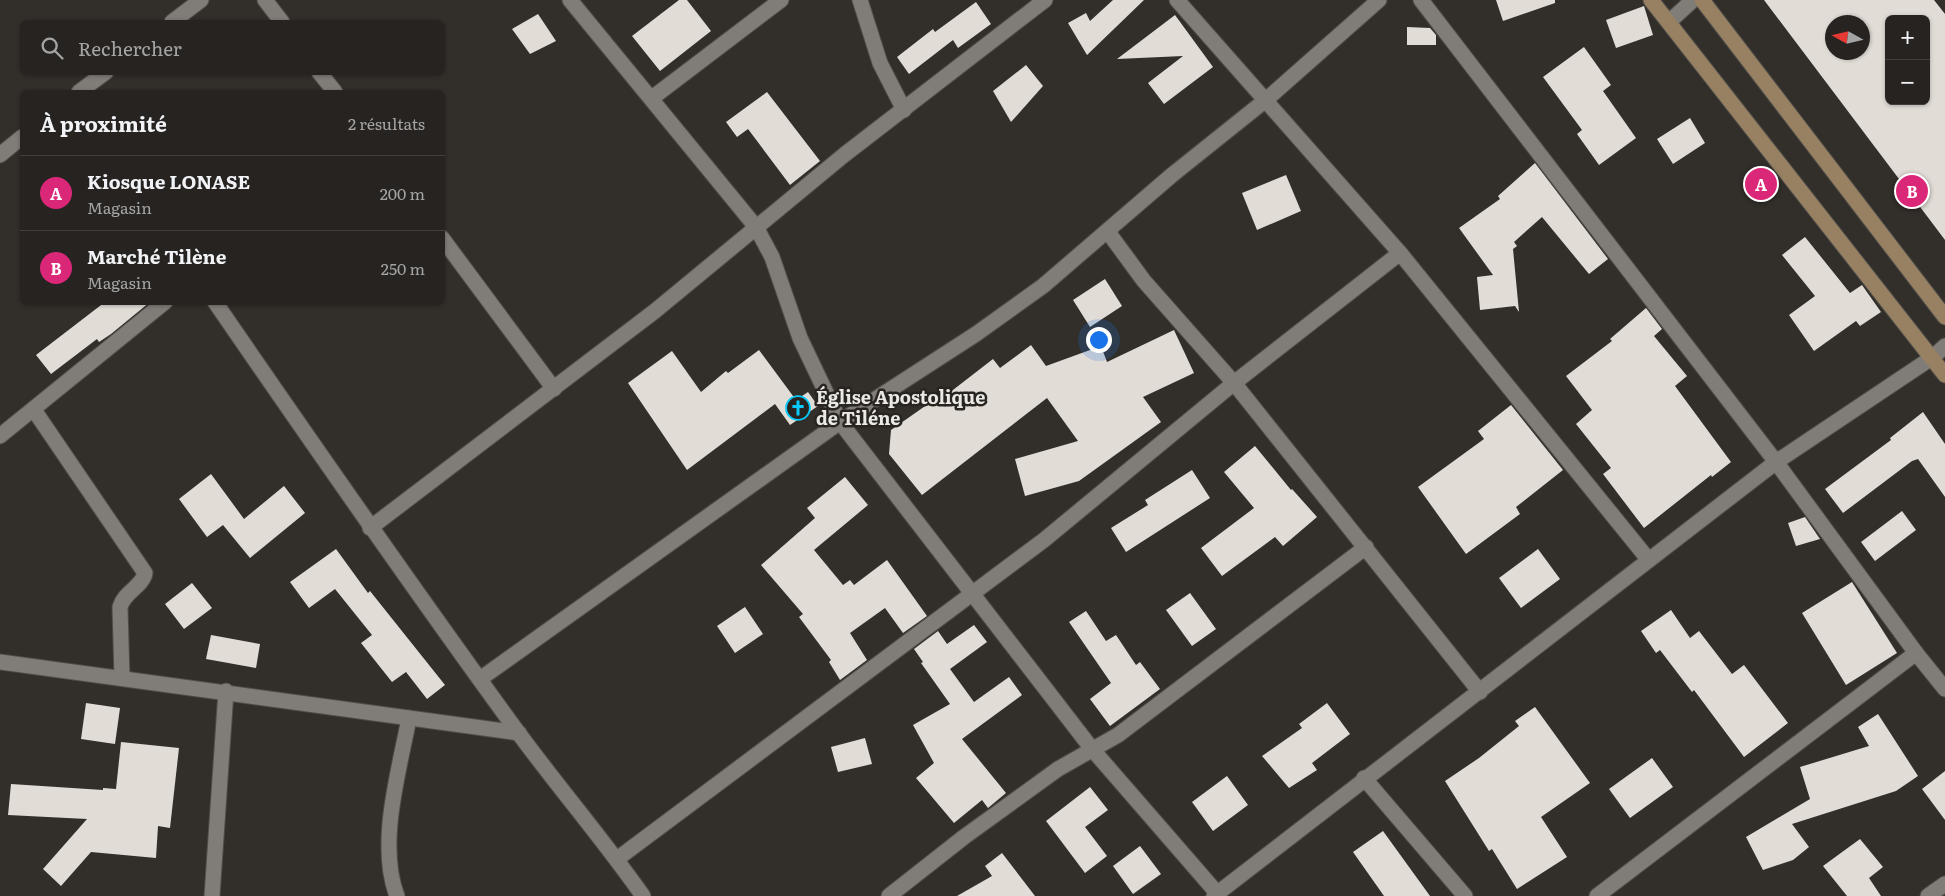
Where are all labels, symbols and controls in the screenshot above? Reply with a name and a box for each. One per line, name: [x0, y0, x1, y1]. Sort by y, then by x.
north arrow: [1825, 15, 1870, 60]
map controls: [1885, 15, 1930, 105]
button: +: [1885, 15, 1930, 60]
search box: [20, 20, 445, 75]
icon: search: [38, 34, 66, 62]
text: Rechercher: [78, 34, 182, 62]
button: −: [1885, 60, 1930, 105]
text: À proximité: [40, 107, 167, 138]
text: 2 résultats: [348, 111, 425, 135]
pin: A: [1745, 165, 1777, 203]
text: Kiosque LONASE: [87, 167, 250, 195]
pin: B: [1896, 172, 1928, 210]
text: A: [50, 181, 62, 205]
text: 200 m: [380, 181, 425, 205]
text: Magasin: [87, 195, 152, 219]
text: Marché Tilène: [87, 242, 226, 270]
text: B: [50, 256, 62, 280]
text: 250 m: [381, 256, 425, 280]
text: Magasin: [87, 270, 152, 294]
your location: [1086, 327, 1112, 353]
place label: Église Apostolique de Tiléne: [816, 383, 985, 431]
church icon: Église Apostolique de Tiléne: [785, 395, 811, 421]

